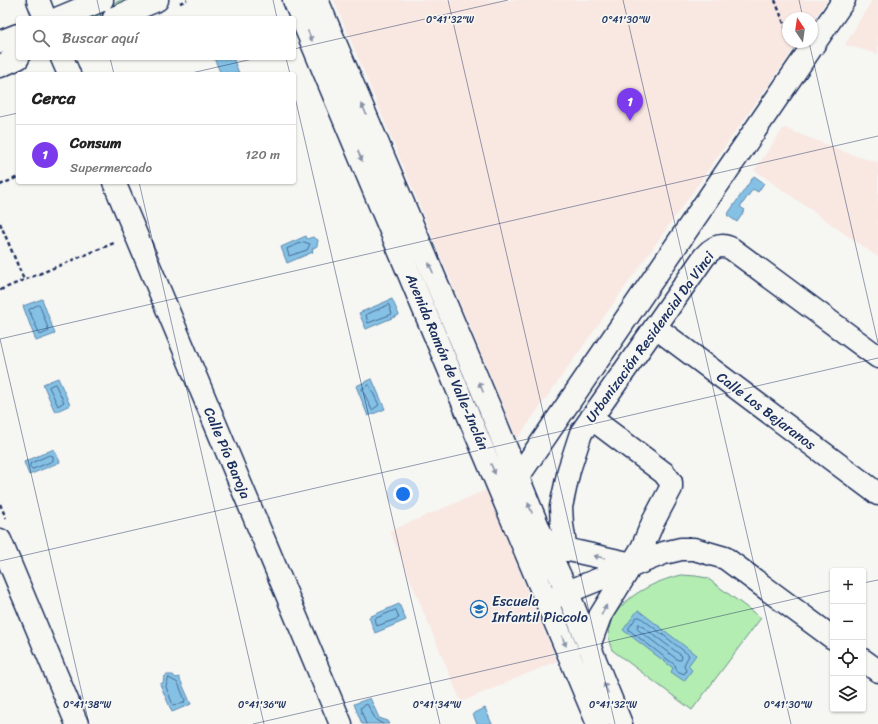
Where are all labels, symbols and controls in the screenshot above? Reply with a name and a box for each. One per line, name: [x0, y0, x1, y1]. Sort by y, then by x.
text: 0°41'32"W: [426, 11, 474, 29]
text: 0°41'30"W: [602, 11, 651, 29]
north arrow: [782, 12, 818, 48]
search box: [16, 16, 296, 60]
text: Buscar aquí: [62, 25, 139, 51]
icon: search: [30, 27, 52, 49]
one-way arrow: [307, 30, 313, 42]
text: Cerca: [32, 83, 75, 113]
pin: 1: [617, 88, 643, 121]
one-way arrow: [360, 103, 366, 115]
text: Consum: [70, 130, 122, 156]
text: 1: [42, 143, 48, 166]
text: 120 m: [245, 143, 280, 166]
one-way arrow: [358, 150, 364, 162]
text: Supermercado: [70, 156, 152, 179]
street label: Urbanización Residencial Da Vinci: [579, 245, 722, 428]
one-way arrow: [427, 261, 433, 273]
street label: Avenida Ramón de Valle-Inclán: [398, 269, 496, 455]
street label: Calle Los Bejaranos: [711, 365, 821, 457]
one-way arrow: [478, 382, 484, 393]
street label: Calle Pío Baroja: [196, 403, 258, 503]
one-way arrow: [490, 463, 496, 475]
your location: [393, 484, 413, 504]
one-way arrow: [526, 501, 532, 513]
one-way arrow: [593, 554, 605, 560]
map controls: [830, 568, 866, 712]
button: +: [830, 568, 866, 604]
place label: Escuela Infantil Piccolo: [491, 589, 588, 630]
school or university icon: Escuela Infantil Piccolo: [469, 599, 489, 619]
one-way arrow: [600, 604, 607, 615]
button: −: [830, 604, 866, 640]
one-way arrow: [561, 635, 567, 646]
button: locate: [830, 640, 866, 676]
button: layers: [830, 676, 866, 712]
one-way arrow: [603, 681, 609, 693]
text: 0°41'38"W: [63, 696, 111, 714]
text: 0°41'36"W: [238, 696, 286, 714]
text: 0°41'34"W: [413, 696, 462, 714]
text: 0°41'32"W: [589, 696, 637, 714]
text: 0°41'30"W: [764, 696, 813, 714]

